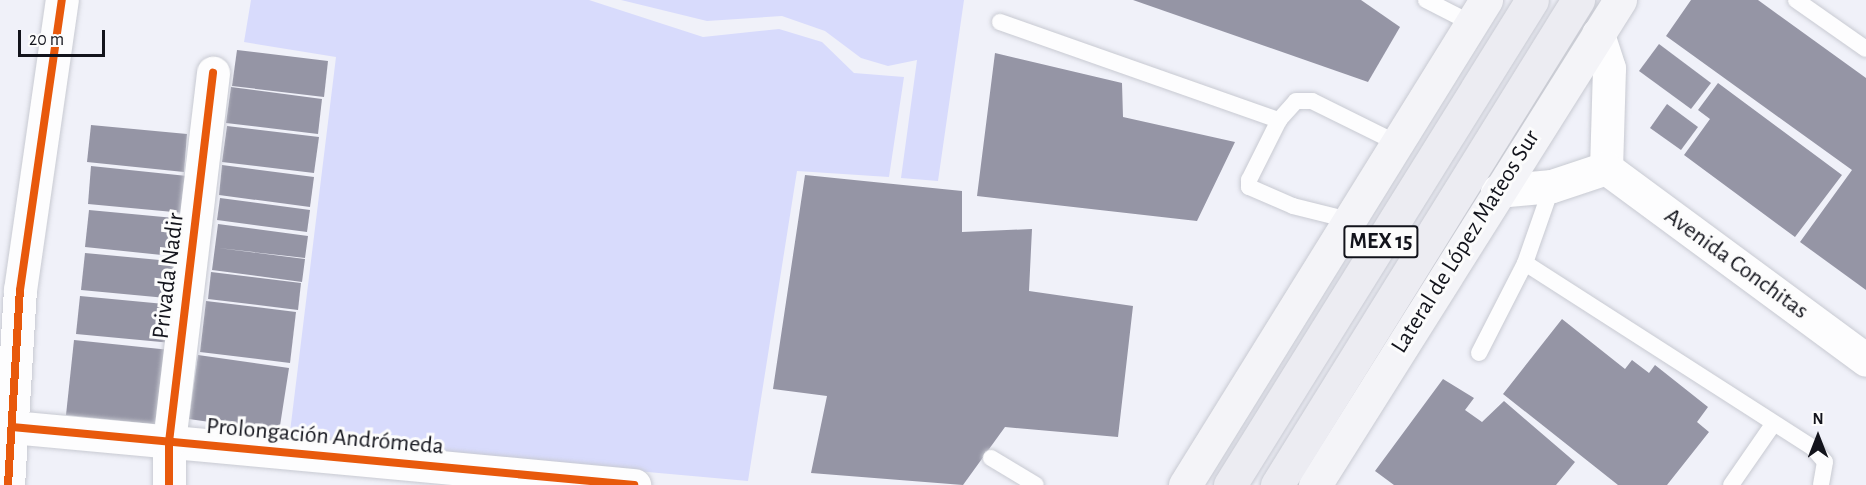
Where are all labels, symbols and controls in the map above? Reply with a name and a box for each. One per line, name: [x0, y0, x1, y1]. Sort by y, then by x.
scale bar: [21, 18, 108, 56]
text: 20 m: [29, 31, 64, 49]
street label: Lateral de López Mateos Sur: [1385, 125, 1547, 359]
street label: Avenida Conchitas: [1658, 202, 1814, 326]
street label: Privada Nadir: [147, 211, 191, 341]
road number: MEX 15: [1342, 223, 1420, 261]
north arrow: [1788, 407, 1848, 467]
text: N: [1812, 411, 1824, 427]
street label: Prolongación Andrómeda: [205, 412, 445, 462]

